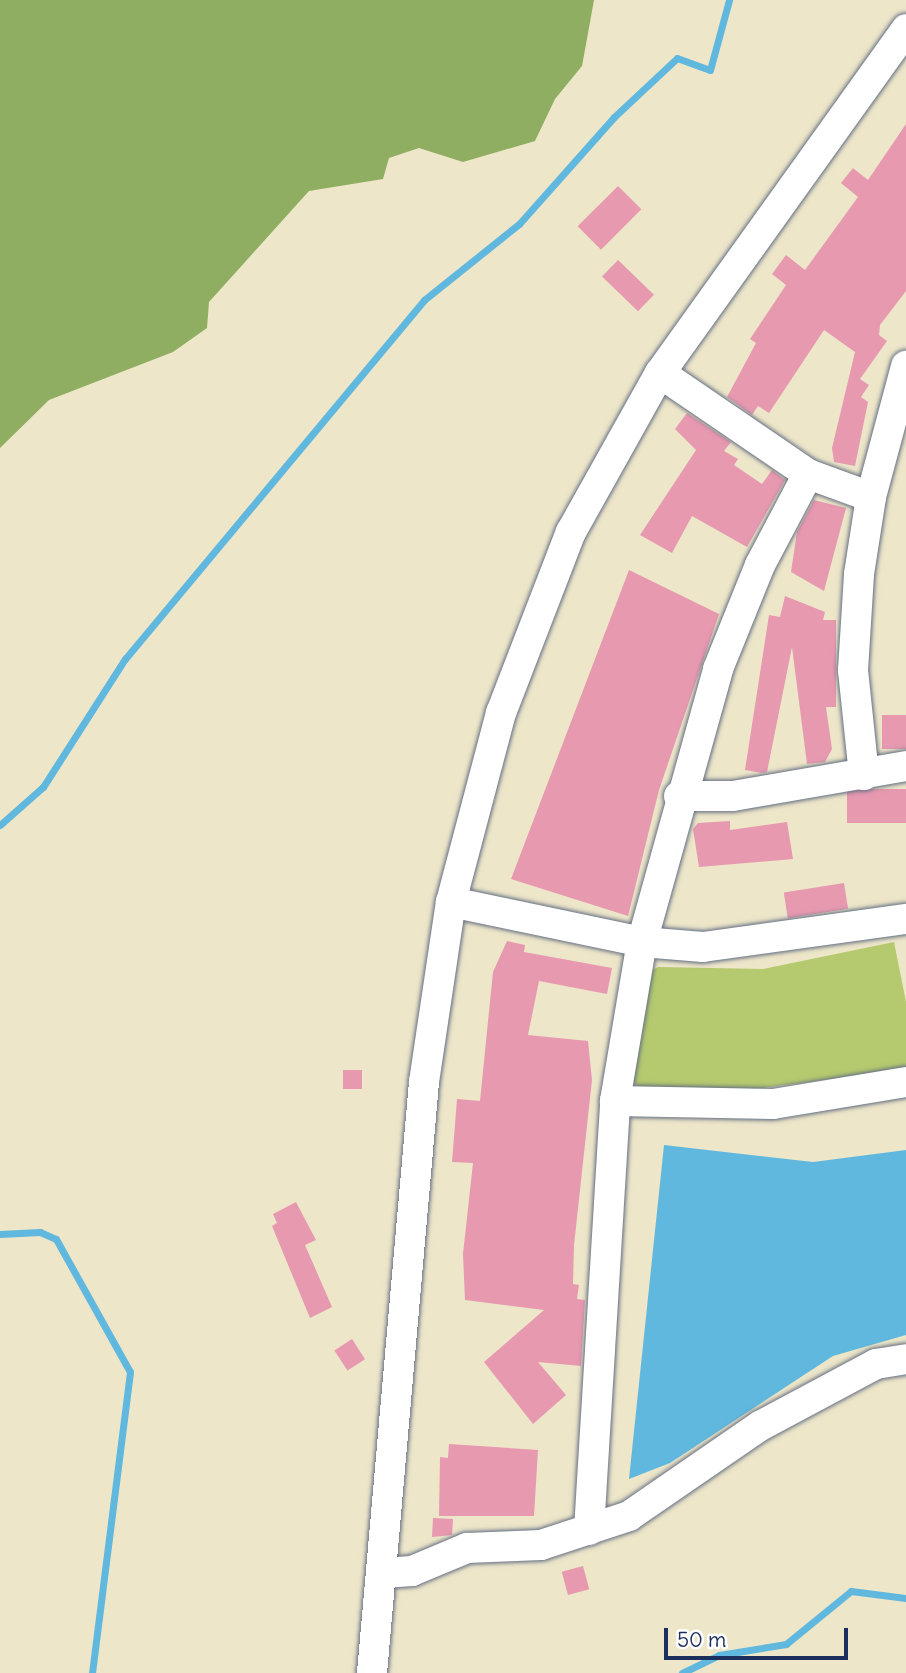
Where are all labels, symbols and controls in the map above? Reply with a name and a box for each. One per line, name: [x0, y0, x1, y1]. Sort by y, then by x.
scale bar: [668, 1614, 852, 1658]
text: 50 m: [677, 1626, 726, 1653]

